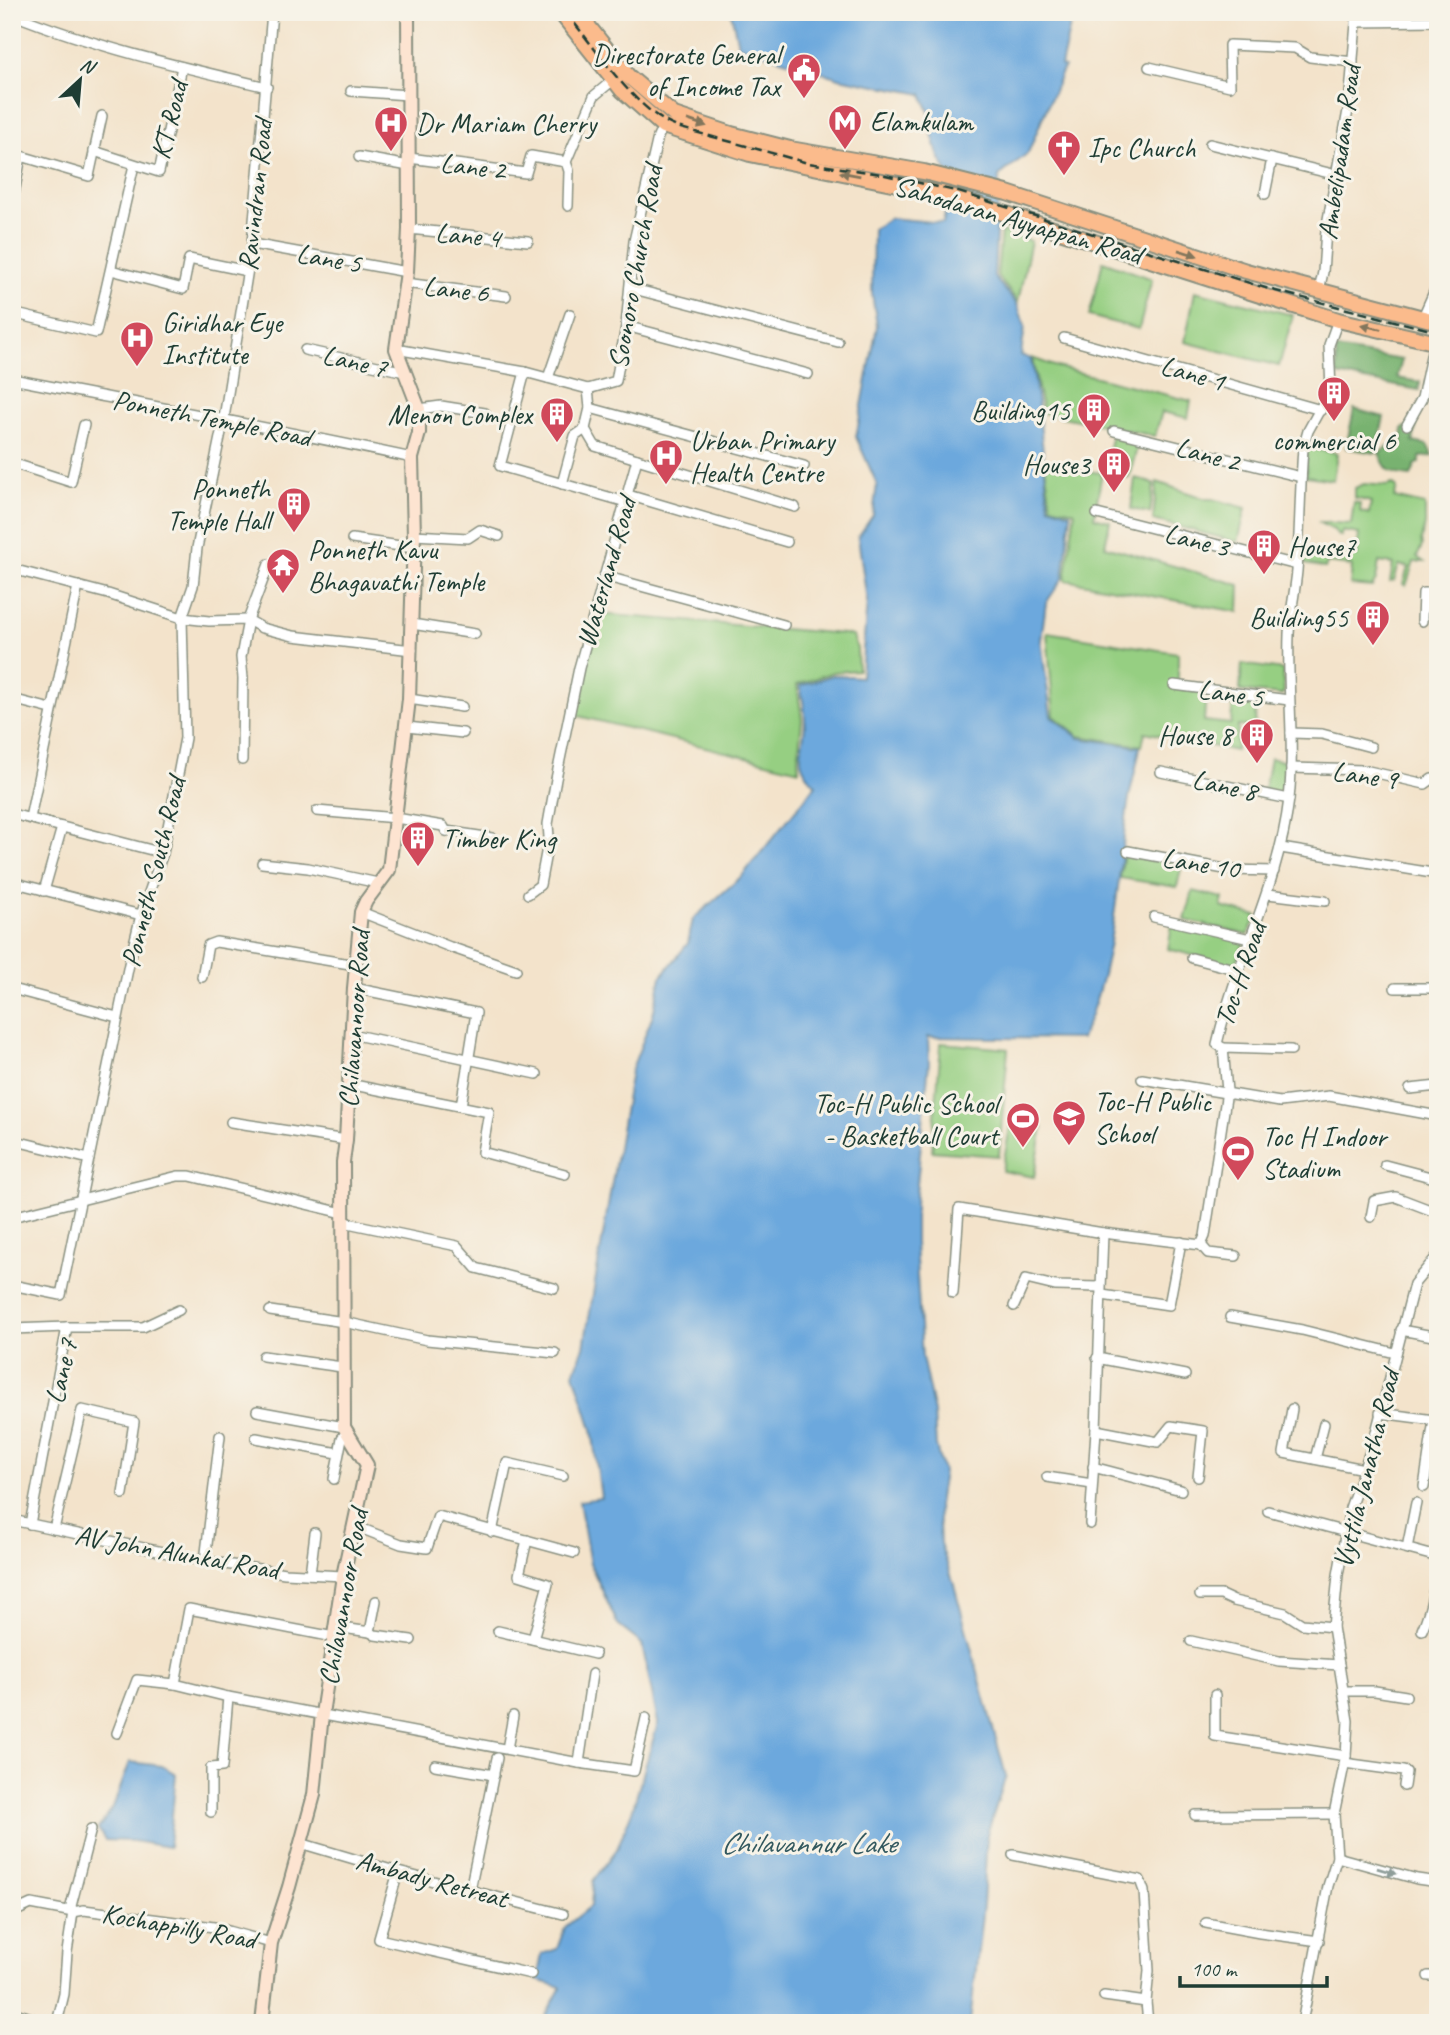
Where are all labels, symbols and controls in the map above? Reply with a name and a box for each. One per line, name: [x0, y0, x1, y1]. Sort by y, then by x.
place label: Directorate General of Income Tax: [592, 37, 785, 104]
north arrow: [46, 46, 116, 116]
public building icon: Directorate General of Income Tax: [785, 51, 823, 100]
text: N: [76, 52, 100, 80]
street label: Ambelipadam Road: [1309, 59, 1369, 242]
street label: KT Road: [142, 73, 197, 163]
metro station icon: Elamkulam: [826, 102, 864, 151]
hospital icon: Dr Mariam Cherry: [372, 104, 410, 153]
place label: Elamkulam: [870, 104, 975, 139]
place label: Dr Mariam Cherry: [416, 106, 598, 141]
street label: Ravindran Road: [230, 113, 281, 273]
one-way arrow: [686, 118, 707, 128]
church icon: Ipc Church: [1045, 128, 1083, 177]
place label: Ipc Church: [1088, 130, 1196, 165]
street label: Lane 2: [438, 145, 510, 188]
street label: Soonoro Church Road: [600, 159, 671, 371]
one-way arrow: [839, 168, 861, 179]
street label: Sahodaran Ayyappan Road: [890, 168, 1150, 273]
street label: Lane 4: [434, 215, 504, 255]
street label: Lane 5: [294, 235, 366, 281]
one-way arrow: [1177, 249, 1198, 259]
street label: Lane 6: [421, 268, 492, 311]
place label: Giridhar Eye Institute: [162, 305, 284, 372]
hospital icon: Giridhar Eye Institute: [118, 319, 156, 368]
one-way arrow: [1360, 322, 1382, 333]
street label: Lane 7: [319, 337, 392, 386]
street label: Lane 1: [1157, 347, 1231, 399]
building icon: commercial 6: [1315, 374, 1353, 423]
street label: Ponneth Temple Road: [110, 382, 318, 455]
building icon: Building15: [1075, 391, 1113, 440]
place label: Building15: [971, 393, 1071, 428]
building icon: Menon Complex: [538, 395, 576, 444]
place label: Menon Complex: [388, 397, 534, 432]
place label: Urban Primary Health Centre: [690, 423, 837, 490]
place label: commercial 6: [1272, 423, 1397, 458]
street label: Lane 2: [1172, 429, 1246, 480]
hospital icon: Urban Primary Health Centre: [647, 437, 685, 486]
building icon: House3: [1095, 445, 1133, 494]
place label: House3: [1023, 447, 1092, 482]
place label: Ponneth Temple Hall: [167, 471, 275, 538]
building icon: Ponneth Temple Hall: [275, 485, 313, 534]
street label: Waterland Road: [568, 489, 645, 651]
street label: Lane 3: [1161, 515, 1235, 565]
building icon: House7: [1245, 527, 1283, 576]
place label: House7: [1288, 529, 1357, 564]
place label: Ponneth Kavu Bhagavathi Temple: [308, 532, 486, 599]
temple icon: Ponneth Kavu Bhagavathi Temple: [264, 546, 302, 595]
building icon: Building55: [1354, 598, 1392, 647]
place label: Building55: [1249, 600, 1349, 635]
street label: Lane 5: [1196, 671, 1267, 715]
building icon: House 8: [1238, 716, 1276, 765]
place label: House 8: [1158, 718, 1234, 753]
street label: Lane 9: [1330, 753, 1402, 797]
street label: Lane 8: [1189, 761, 1263, 809]
street label: Ponneth South Road: [113, 770, 194, 970]
building icon: Timber King: [399, 819, 437, 868]
place label: Timber King: [442, 821, 558, 856]
street label: Lane 10: [1160, 840, 1245, 887]
street label: Toc-H Road: [1206, 914, 1275, 1031]
street label: Chilavannoor Road: [330, 925, 378, 1109]
place label: Toc-H Public School: [1094, 1084, 1213, 1151]
place label: Toc-H Public School - Basketball Court: [814, 1086, 1003, 1153]
school or university icon: Toc-H Public School: [1050, 1098, 1088, 1147]
sports icon: Toc-H Public School - Basketball Court: [1004, 1100, 1042, 1149]
place label: Toc H Indoor Stadium: [1262, 1119, 1389, 1186]
sports icon: Toc H Indoor Stadium: [1219, 1133, 1257, 1182]
street label: Lane 7: [37, 1334, 86, 1407]
street label: Vyttila Janatha Road: [1324, 1363, 1408, 1572]
street label: Chilavannoor Road: [310, 1502, 376, 1688]
street label: AV John Alunkal Road: [72, 1517, 285, 1588]
water label: Chilavannur Lake: [721, 1824, 900, 1862]
street label: Ambady Retreat: [352, 1842, 514, 1917]
one-way arrow: [1377, 1866, 1398, 1876]
street label: Kochappilly Road: [99, 1895, 262, 1957]
scale bar: [1180, 1944, 1328, 1988]
text: 100 m: [1191, 1956, 1238, 1982]

